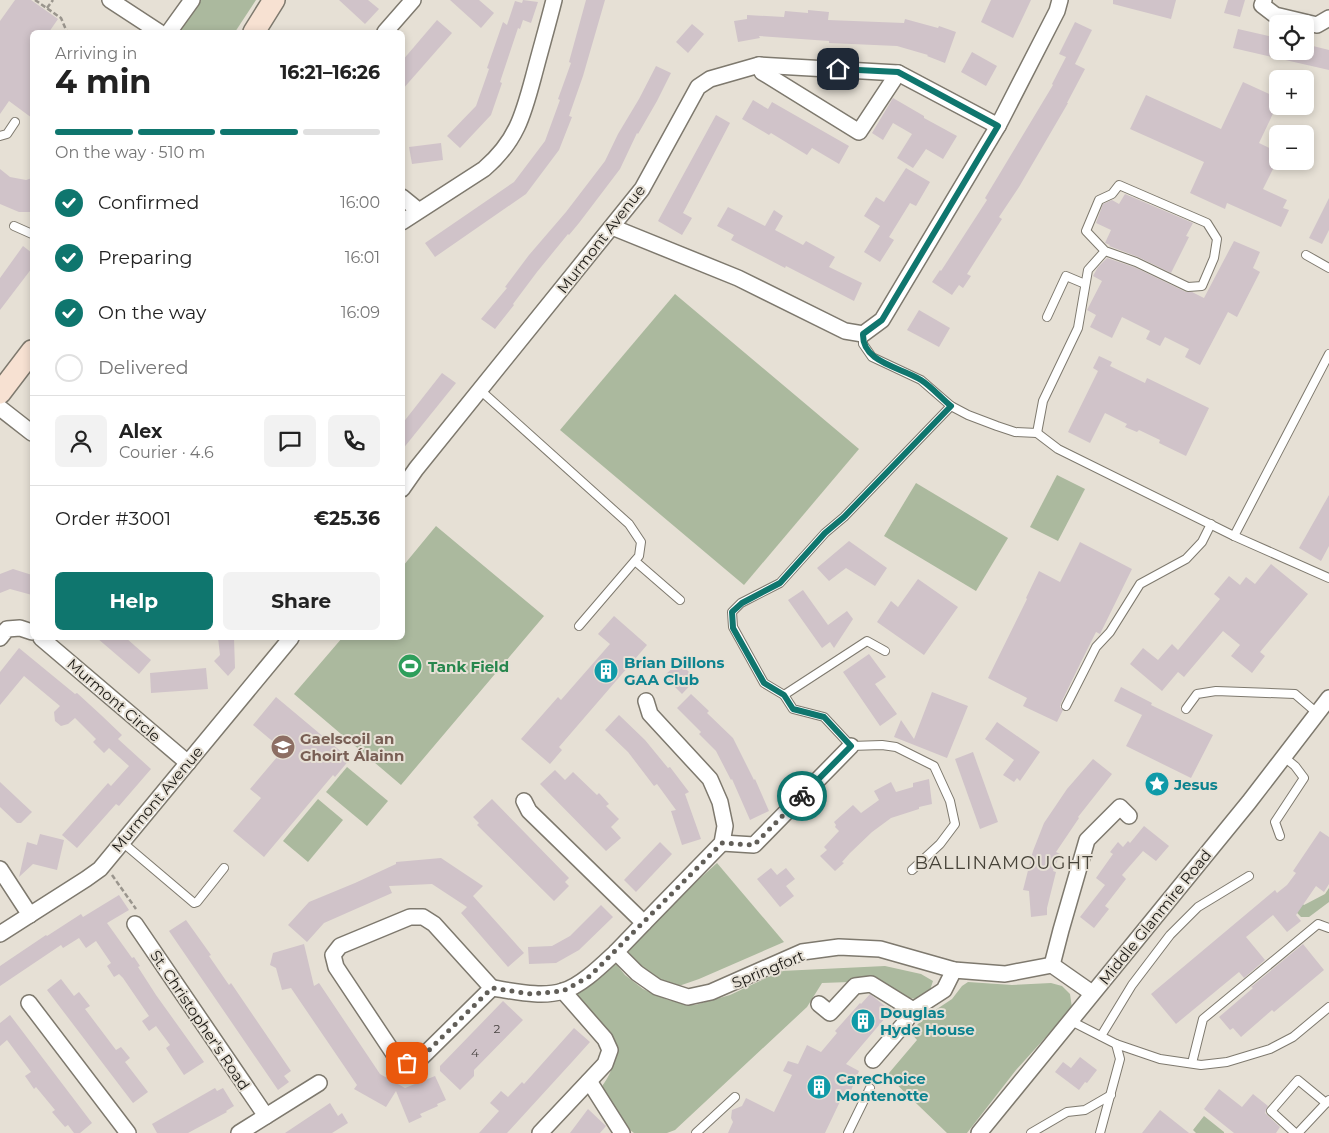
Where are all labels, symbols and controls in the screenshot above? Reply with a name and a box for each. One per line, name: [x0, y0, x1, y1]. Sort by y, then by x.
map controls: [1269, 15, 1314, 170]
button: locate: [1269, 15, 1314, 60]
text: Arriving in: [55, 44, 137, 63]
pin: [817, 48, 859, 90]
icon: home: [824, 55, 852, 83]
text: 16:21–16:26: [280, 61, 380, 84]
text: 4 min: [55, 62, 151, 101]
button: +: [1269, 70, 1314, 115]
button: −: [1269, 125, 1314, 170]
text: On the way · 510 m: [55, 143, 205, 162]
street label: Murmont Avenue: [553, 181, 649, 297]
icon: check: [55, 189, 83, 217]
text: Confirmed: [98, 191, 199, 214]
text: 16:00: [340, 193, 380, 212]
icon: check: [55, 244, 83, 272]
text: Preparing: [98, 246, 193, 269]
text: 16:01: [345, 248, 380, 267]
icon: check: [55, 299, 83, 327]
text: On the way: [98, 301, 206, 324]
text: 16:09: [341, 303, 380, 322]
text: Delivered: [98, 356, 189, 379]
button: person: [55, 415, 107, 467]
button: chat: [264, 415, 316, 467]
button: phone: [328, 415, 380, 467]
text: Alex: [119, 420, 162, 443]
text: Courier · 4.6: [119, 443, 214, 462]
text: Order #3001: [55, 507, 171, 530]
text: €25.36: [314, 507, 380, 530]
button: Help: [55, 572, 213, 630]
button: Share: [223, 572, 380, 630]
sports icon: Tank Field: [397, 653, 423, 679]
place label: Brian Dillons GAA Club: [624, 653, 724, 689]
street label: Murmont Circle: [63, 654, 165, 746]
place label: Tank Field: [428, 657, 509, 676]
building icon: Brian Dillons GAA Club: [593, 658, 619, 684]
place label: Gaelscoil an Ghoirt Álainn: [300, 729, 404, 765]
school or university icon: Gaelscoil an Ghoirt Álainn: [270, 734, 296, 760]
street label: Murmont Avenue: [107, 742, 207, 856]
courier: [777, 771, 827, 821]
place icon: Jesus: [1144, 771, 1170, 797]
place label: Jesus: [1173, 775, 1218, 794]
icon: bike: [788, 782, 816, 810]
street label: Middle Glanmire Road: [1095, 846, 1215, 988]
district label: BALLINAMOUGHT: [914, 852, 1094, 874]
street label: St. Christopher's Road: [146, 946, 254, 1094]
street label: Springfort: [729, 946, 807, 992]
place label: Douglas Hyde House: [880, 1003, 975, 1039]
building icon: Douglas Hyde House: [850, 1008, 876, 1034]
house number: 2: [494, 1021, 501, 1036]
pin: [386, 1042, 428, 1084]
house number: 4: [471, 1045, 479, 1060]
icon: bag: [393, 1049, 421, 1077]
place label: CareChoice Montenotte: [836, 1069, 929, 1105]
building icon: CareChoice Montenotte: [806, 1074, 832, 1100]

